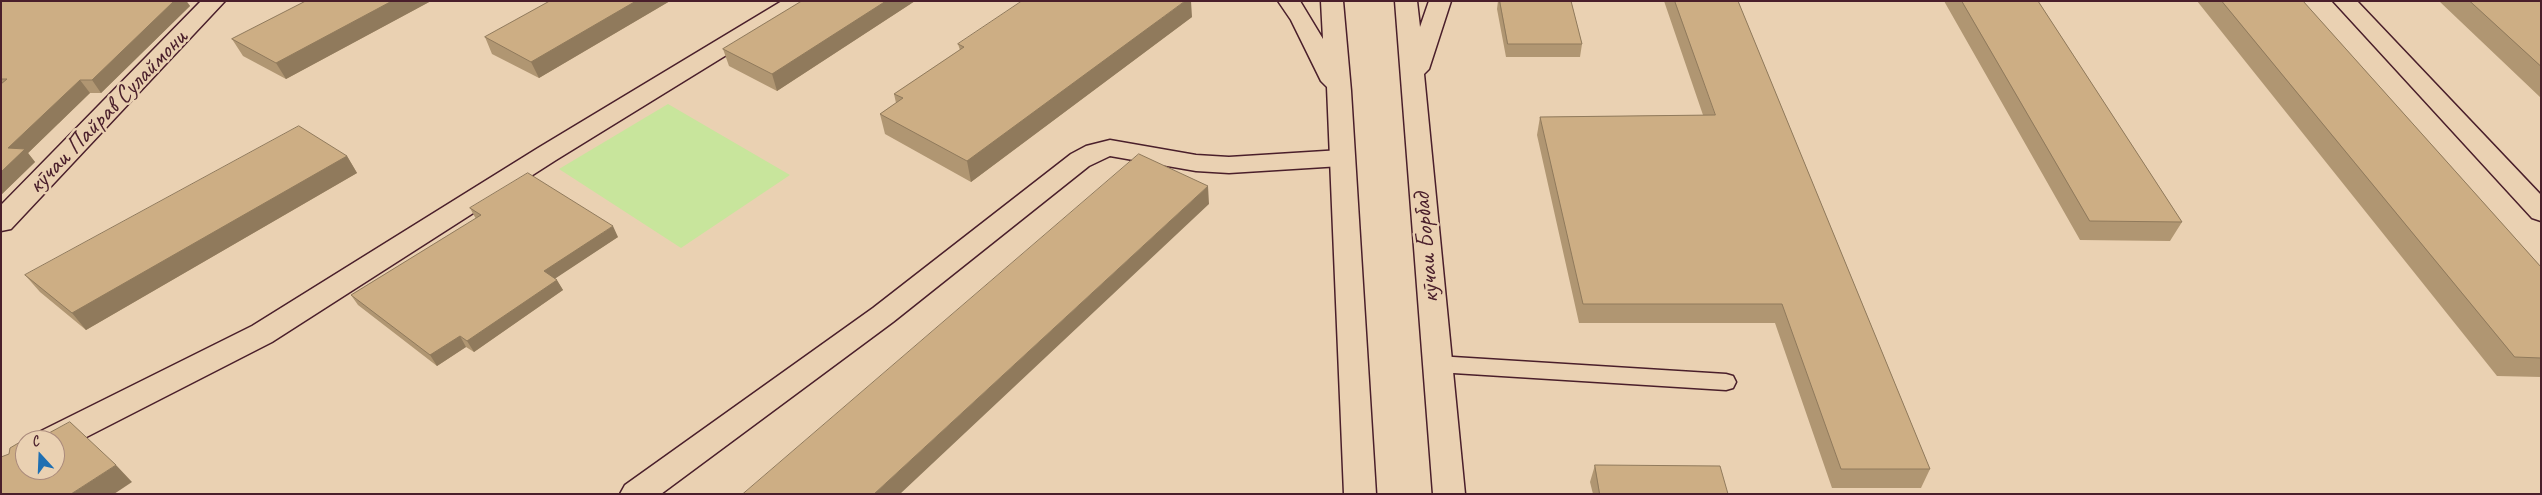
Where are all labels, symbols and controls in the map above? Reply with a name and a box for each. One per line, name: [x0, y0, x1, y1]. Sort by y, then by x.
street label: кӯчаи Пайрав Сулаймони: [22, 23, 194, 201]
street label: кӯчаи Борбад: [1407, 192, 1447, 304]
north arrow: [15, 430, 65, 480]
text: С: [29, 432, 41, 451]

